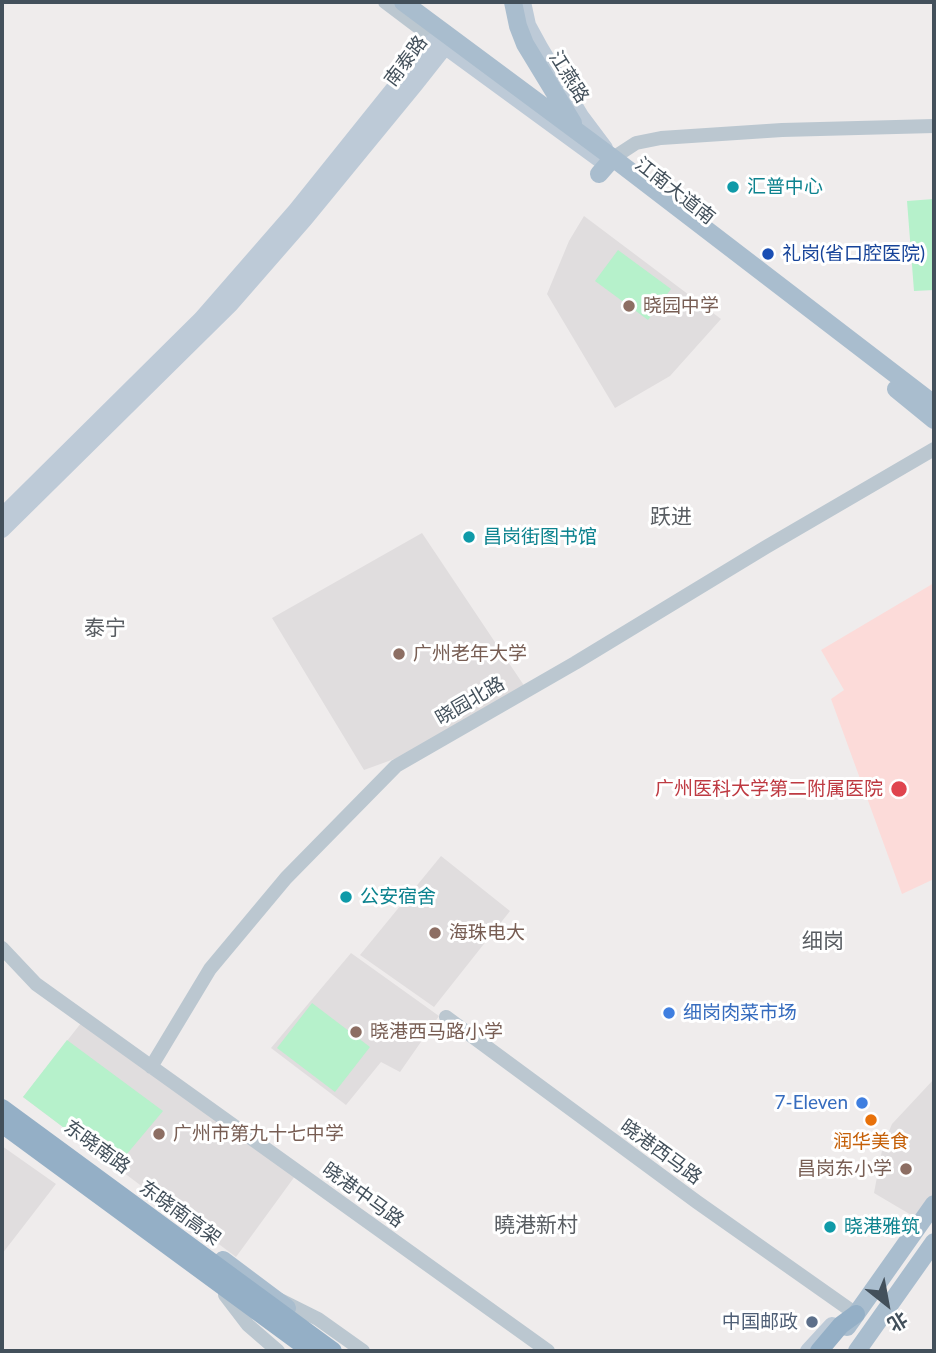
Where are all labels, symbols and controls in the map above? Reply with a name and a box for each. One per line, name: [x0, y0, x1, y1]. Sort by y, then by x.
street label: 南泰路: [380, 31, 432, 91]
street label: 江燕路: [544, 47, 594, 107]
street label: 江南大道南: [631, 153, 719, 229]
place label: 汇普中心: [747, 176, 823, 198]
marker: 汇普中心: [725, 179, 741, 195]
place label: 礼岗(省口腔医院): [782, 243, 925, 265]
marker: 礼岗(省口腔医院): [760, 246, 776, 262]
place label: 晓园中学: [643, 295, 719, 317]
marker: 晓园中学: [621, 298, 637, 314]
district label: 跃进: [650, 504, 692, 530]
place label: 昌岗街图书馆: [483, 526, 597, 548]
marker: 昌岗街图书馆: [461, 529, 477, 545]
district label: 泰宁: [84, 615, 126, 641]
place label: 广州老年大学: [413, 643, 527, 665]
marker: 广州老年大学: [391, 646, 407, 662]
street label: 晓园北路: [431, 672, 509, 730]
place label: 广州医科大学第二附属医院: [655, 778, 883, 800]
marker: 广州医科大学第二附属医院: [889, 779, 909, 799]
place label: 公安宿舍: [360, 886, 436, 908]
marker: 公安宿舍: [338, 889, 354, 905]
place label: 海珠电大: [449, 922, 525, 944]
marker: 海珠电大: [427, 925, 443, 941]
district label: 细岗: [802, 928, 844, 954]
place label: 细岗肉菜市场: [683, 1002, 797, 1024]
marker: 细岗肉菜市场: [661, 1005, 677, 1021]
place label: 晓港西马路小学: [370, 1021, 503, 1043]
marker: 晓港西马路小学: [348, 1024, 364, 1040]
place label: 7-Eleven: [775, 1092, 848, 1114]
marker: 7-Eleven: [854, 1095, 870, 1111]
marker: 润华美食: [863, 1112, 879, 1128]
street label: 东晓南路: [60, 1115, 134, 1179]
street label: 晓港西马路: [616, 1115, 706, 1189]
place label: 广州市第九十七中学: [173, 1123, 344, 1145]
marker: 广州市第九十七中学: [151, 1126, 167, 1142]
place label: 润华美食: [833, 1131, 909, 1153]
street label: 晓港中马路: [318, 1158, 408, 1232]
place label: 昌岗东小学: [797, 1158, 892, 1180]
marker: 昌岗东小学: [898, 1161, 914, 1177]
street label: 东晓南高架: [135, 1176, 225, 1250]
district label: 曉港新村: [494, 1212, 578, 1238]
place label: 晓港雅筑: [844, 1216, 920, 1238]
marker: 晓港雅筑: [822, 1219, 838, 1235]
north arrow: [852, 1269, 922, 1339]
text: 北: [884, 1308, 912, 1337]
place label: 中国邮政: [722, 1311, 798, 1333]
marker: 中国邮政: [804, 1314, 820, 1330]

